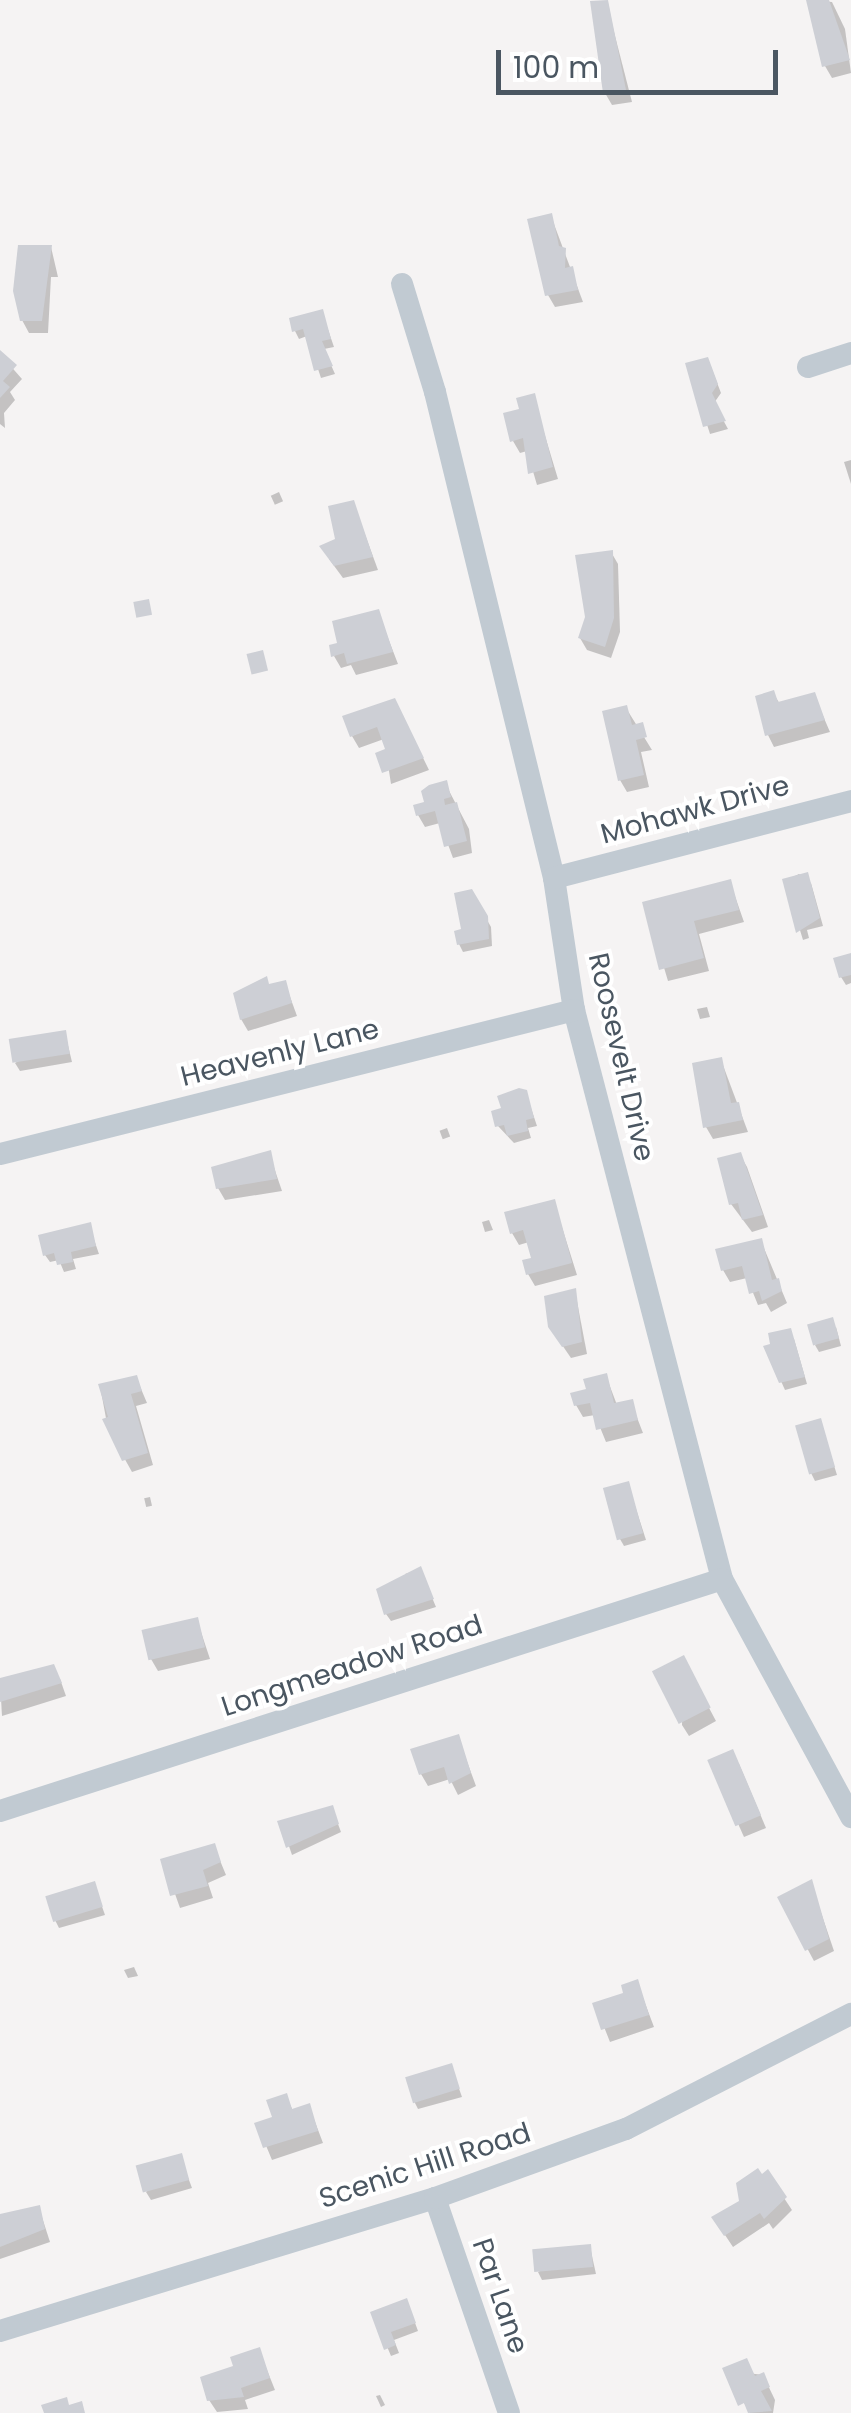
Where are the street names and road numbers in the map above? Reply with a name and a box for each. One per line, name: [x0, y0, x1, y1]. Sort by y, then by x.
street label: Mohawk Drive: [597, 769, 793, 851]
street label: Roosevelt Drive: [581, 950, 661, 1164]
street label: Heavenly Lane: [177, 1012, 383, 1094]
street label: Longmeadow Road: [217, 1608, 487, 1724]
street label: Scenic Hill Road: [315, 2116, 535, 2216]
street label: Par Lane: [465, 2234, 535, 2358]

